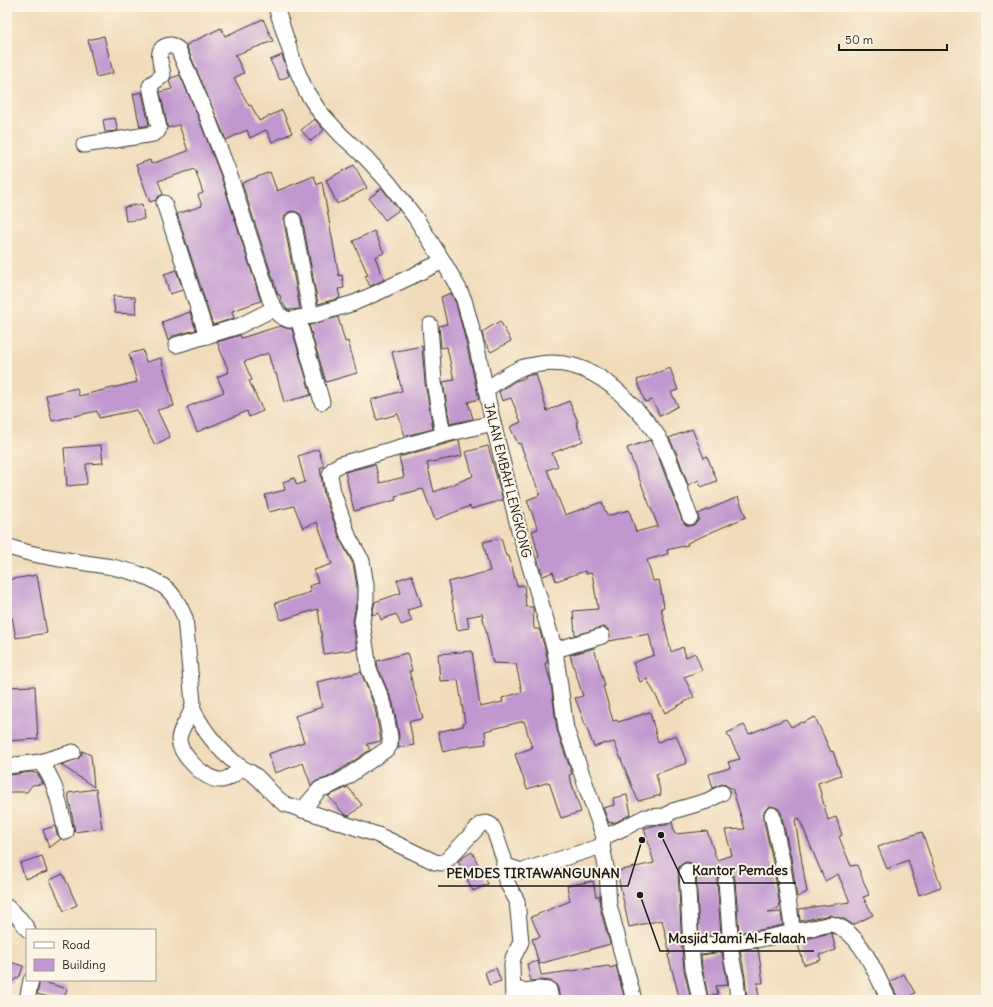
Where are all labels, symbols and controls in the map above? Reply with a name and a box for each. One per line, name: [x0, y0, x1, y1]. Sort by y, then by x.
scale bar: [839, 26, 947, 52]
text: 50 m: [845, 32, 874, 47]
street label: JALAN EMBAH LENGKONG: [480, 401, 535, 559]
callout: Kantor Pemdes: [684, 857, 796, 883]
callout: PEMDES TIRTAWANGUNAN: [438, 860, 628, 886]
text: Kantor Pemdes: [692, 861, 789, 879]
text: PEMDES TIRTAWANGUNAN: [446, 864, 620, 882]
callout: Masjid Jami Al-Falaah: [660, 925, 814, 951]
legend: [26, 929, 156, 981]
text: Masjid Jami Al-Falaah: [668, 929, 806, 947]
text: Road: [62, 937, 90, 952]
text: Building: [62, 957, 106, 972]

